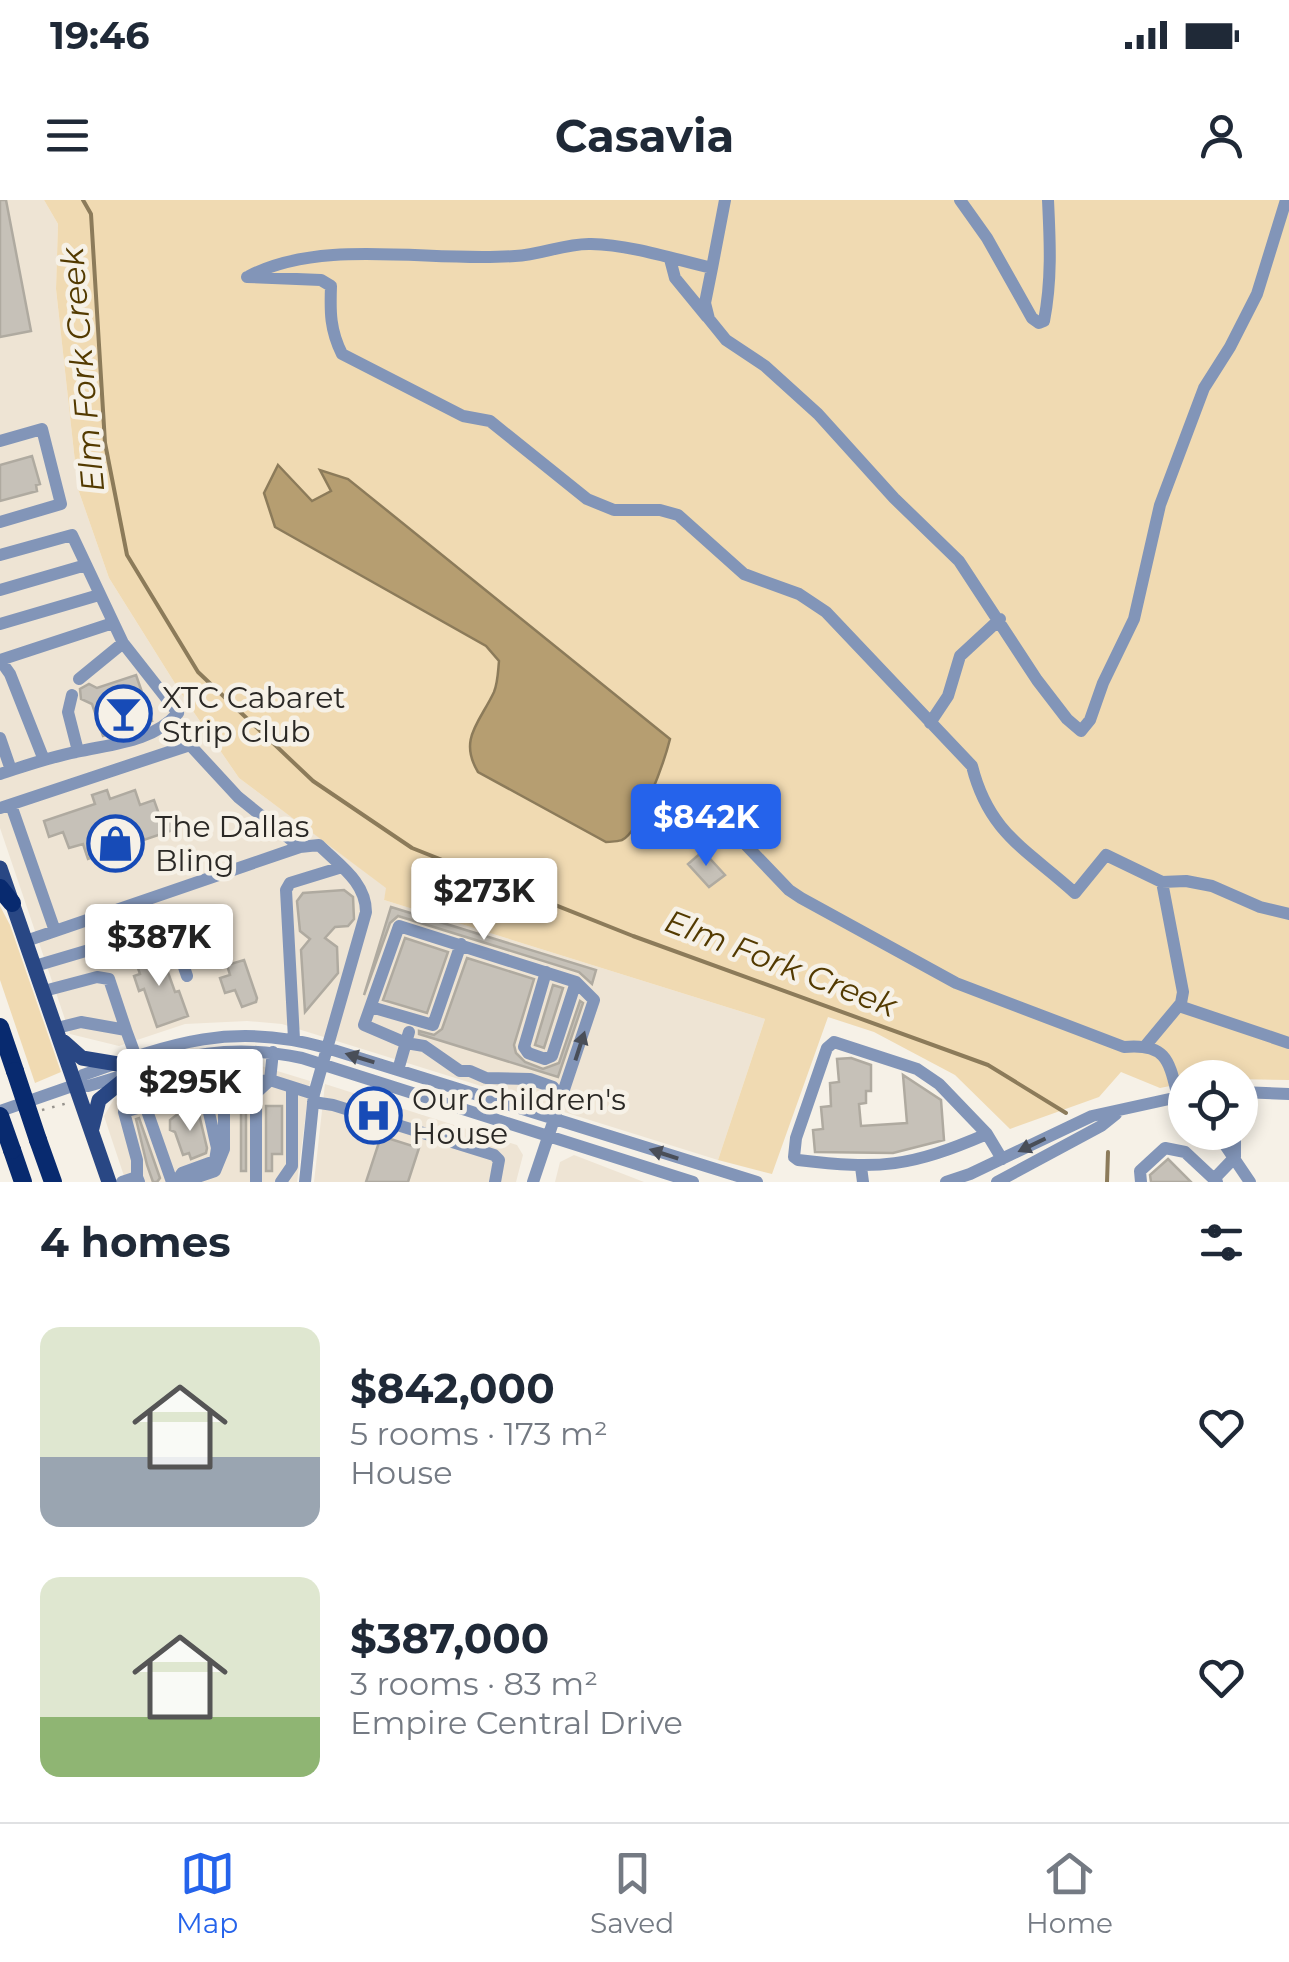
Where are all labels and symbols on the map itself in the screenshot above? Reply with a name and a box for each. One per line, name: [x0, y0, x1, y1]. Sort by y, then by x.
water label: Elm Fork Creek: [52, 244, 112, 494]
place label: XTC Cabaret Strip Club: [162, 679, 345, 750]
bar icon: XTC Cabaret Strip Club: [93, 684, 153, 744]
pin: $842K: [636, 784, 776, 869]
place label: The Dallas Bling: [155, 808, 309, 879]
shop icon: The Dallas Bling: [86, 813, 146, 873]
pin: $273K: [414, 858, 554, 943]
water label: Elm Fork Creek: [660, 901, 904, 1026]
pin: $387K: [89, 904, 229, 989]
one-way arrow: [573, 1031, 588, 1061]
pin: $295K: [120, 1049, 260, 1134]
one-way arrow: [344, 1050, 375, 1065]
place label: Our Children's House: [412, 1081, 626, 1152]
hospital icon: Our Children's House: [343, 1086, 403, 1146]
one-way arrow: [1017, 1136, 1046, 1153]
one-way arrow: [648, 1146, 678, 1161]

